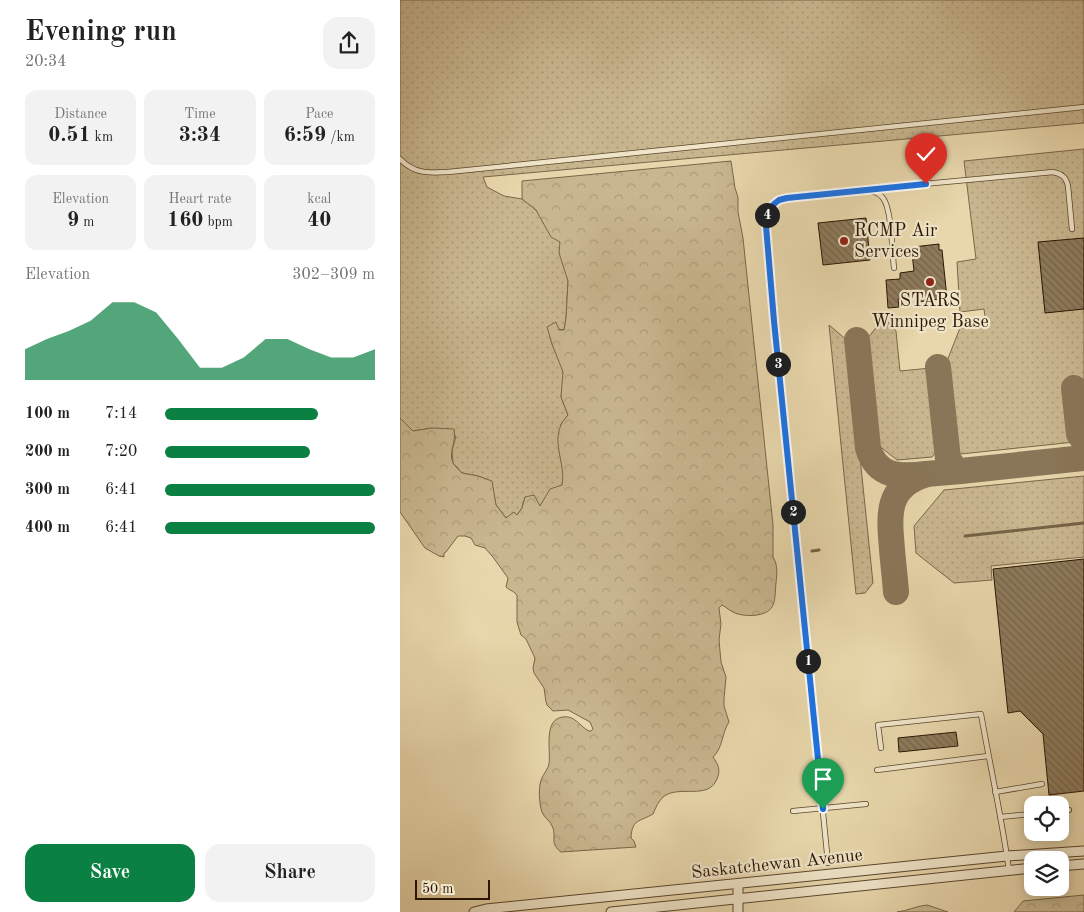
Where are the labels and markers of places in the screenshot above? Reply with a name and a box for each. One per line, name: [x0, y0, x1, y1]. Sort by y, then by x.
pin: [905, 133, 947, 184]
pin: 4: [754, 202, 780, 228]
place label: RCMP Air Services: [854, 222, 938, 261]
marker: RCMP Air Services: [838, 235, 850, 247]
marker: STARS Winnipeg Base: [924, 276, 936, 288]
place label: STARS Winnipeg Base: [871, 292, 989, 331]
pin: 3: [766, 352, 790, 376]
pin: 2: [780, 500, 806, 524]
pin: 1: [796, 648, 820, 674]
pin: [802, 758, 844, 809]

